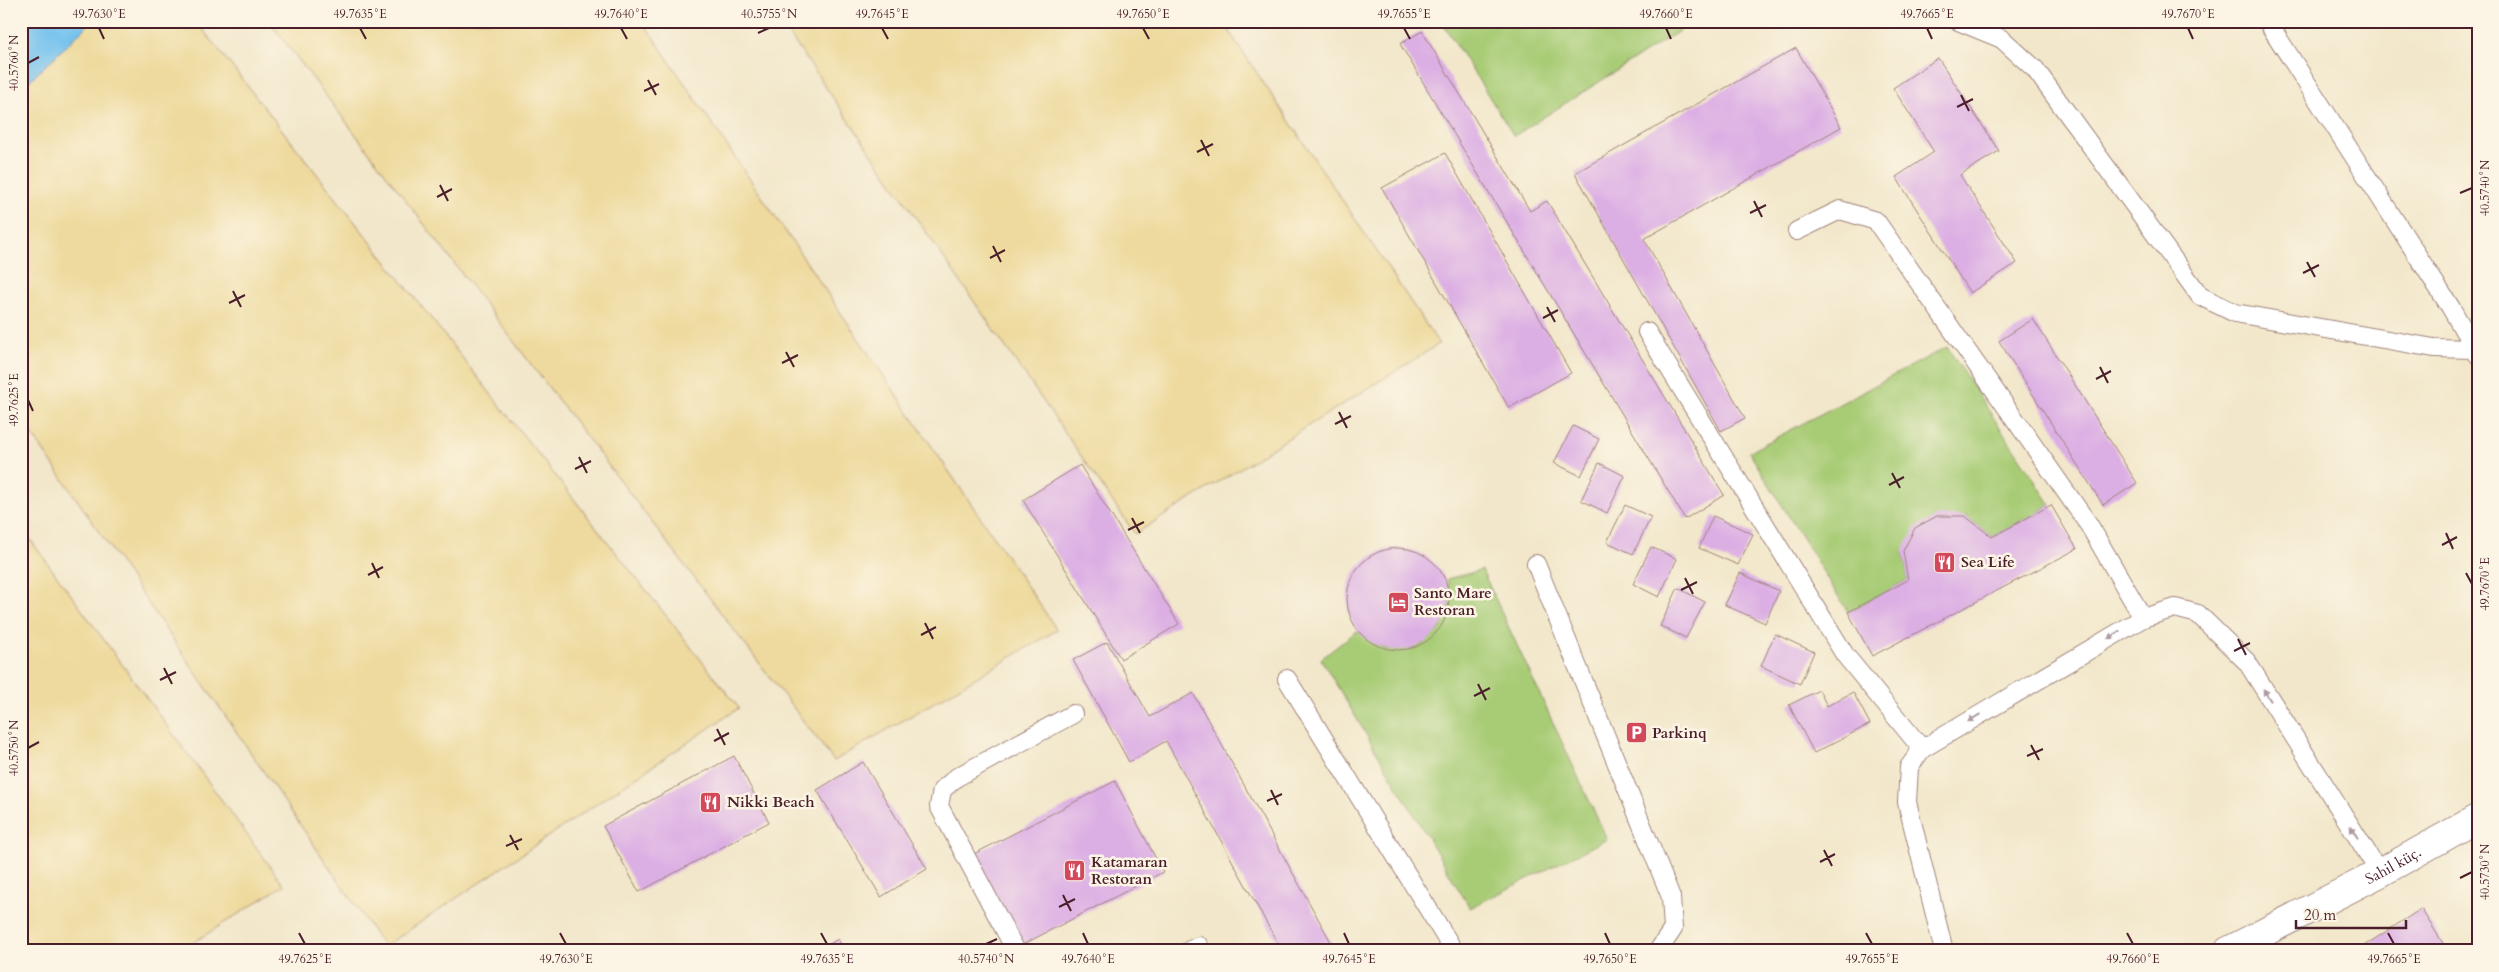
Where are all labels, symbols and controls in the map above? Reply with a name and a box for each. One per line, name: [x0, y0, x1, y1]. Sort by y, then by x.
text: 49.7630°E: [72, 6, 126, 22]
text: 49.7635°E: [333, 6, 387, 22]
text: 49.7640°E: [594, 6, 648, 22]
text: 40.5755°N: [741, 6, 798, 22]
text: 49.7645°E: [855, 6, 909, 22]
text: 49.7650°E: [1116, 6, 1170, 22]
text: 49.7655°E: [1377, 6, 1431, 22]
text: 49.7660°E: [1639, 6, 1693, 22]
text: 49.7665°E: [1900, 6, 1954, 22]
text: 49.7670°E: [2161, 6, 2215, 22]
text: 40.5760°N: [6, 34, 22, 91]
text: 40.5740°N: [2477, 159, 2493, 216]
text: 49.7625°E: [6, 373, 22, 427]
restaurant icon: Sea Life: [1933, 550, 1957, 574]
place label: Sea Life: [1961, 552, 2015, 572]
text: 49.7670°E: [2477, 557, 2493, 611]
place label: Santo Mare Restoran: [1414, 583, 1492, 620]
hotel icon: Santo Mare Restoran: [1386, 590, 1410, 614]
one-way arrow: [2107, 631, 2122, 639]
one-way arrow: [2263, 688, 2272, 701]
one-way arrow: [1968, 713, 1981, 722]
text: 40.5750°N: [6, 719, 22, 776]
parking icon: Parkinq: [1624, 721, 1648, 745]
place label: Parkinq: [1652, 723, 1707, 743]
restaurant icon: Nikki Beach: [699, 790, 723, 814]
place label: Nikki Beach: [727, 792, 815, 812]
one-way arrow: [2349, 825, 2359, 839]
street label: Sahil küç.: [2362, 842, 2425, 889]
text: 40.5730°N: [2477, 843, 2493, 900]
place label: Katamaran Restoran: [1091, 852, 1168, 889]
restaurant icon: Katamaran Restoran: [1063, 859, 1087, 883]
scale bar: [2296, 897, 2406, 929]
text: 20 m: [2304, 905, 2336, 925]
text: 49.7625°E: [278, 951, 332, 967]
text: 49.7630°E: [539, 951, 593, 967]
text: 49.7635°E: [800, 951, 854, 967]
text: 40.5740°N: [958, 951, 1015, 967]
text: 49.7640°E: [1061, 951, 1115, 967]
text: 49.7645°E: [1322, 951, 1376, 967]
text: 49.7650°E: [1583, 951, 1637, 967]
text: 49.7655°E: [1845, 951, 1899, 967]
text: 49.7660°E: [2106, 951, 2160, 967]
text: 49.7665°E: [2367, 951, 2421, 967]

